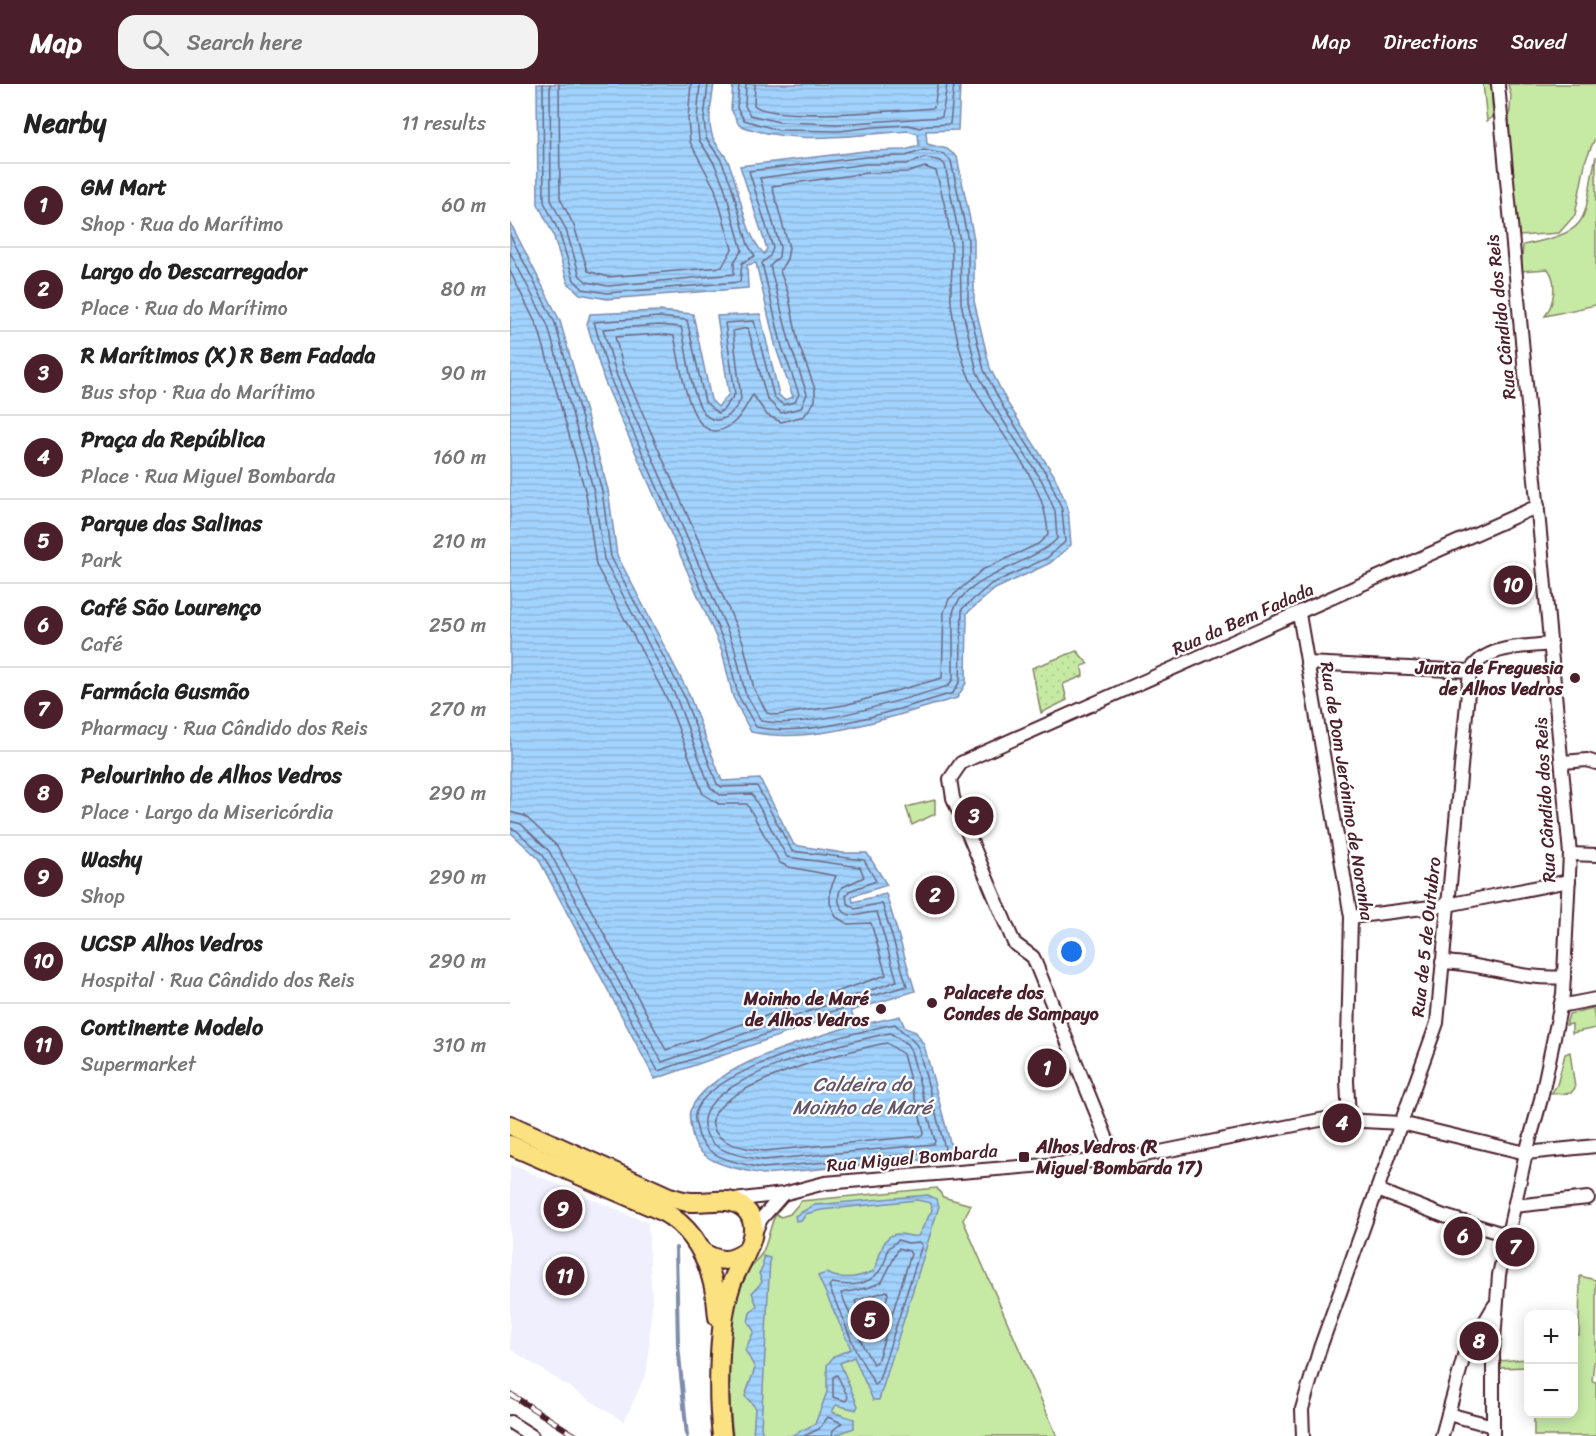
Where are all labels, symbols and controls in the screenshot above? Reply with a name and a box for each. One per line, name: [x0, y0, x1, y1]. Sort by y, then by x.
search box: [118, 15, 538, 69]
text: Map: [30, 18, 82, 67]
text: Search here: [187, 23, 303, 62]
text: Map: [1312, 23, 1350, 61]
text: Directions: [1383, 23, 1478, 61]
text: Saved: [1511, 23, 1566, 61]
icon: search: [139, 26, 172, 59]
text: Nearby: [24, 100, 106, 146]
text: 11 results: [402, 106, 486, 141]
text: GM Mart: [81, 168, 167, 207]
text: 1: [39, 188, 48, 223]
text: 60 m: [441, 188, 486, 223]
text: Shop · Rua do Marítimo: [81, 207, 283, 242]
street label: Rua Cândido dos Reis: [1476, 232, 1526, 401]
text: Largo do Descarregador: [81, 252, 307, 291]
text: 2: [38, 272, 49, 307]
text: 80 m: [441, 272, 486, 307]
text: Place · Rua do Marítimo: [81, 291, 288, 326]
text: R Marítimos (X) R Bem Fadada: [81, 336, 376, 375]
text: 3: [38, 356, 49, 391]
text: 90 m: [441, 356, 486, 391]
text: Bus stop · Rua do Marítimo: [81, 375, 315, 410]
text: Praça da República: [81, 420, 265, 459]
text: 4: [37, 440, 50, 475]
text: 160 m: [433, 440, 486, 475]
text: Place · Rua Miguel Bombarda: [81, 459, 335, 494]
text: Parque das Salinas: [81, 504, 262, 543]
text: 5: [37, 524, 50, 559]
text: 210 m: [433, 524, 486, 559]
text: Park: [81, 543, 122, 578]
pin: 10: [1494, 562, 1532, 608]
street label: Rua da Bem Fadada: [1167, 573, 1319, 665]
text: Café São Lourenço: [81, 588, 261, 627]
text: 6: [38, 608, 49, 643]
text: 250 m: [429, 608, 486, 643]
text: Café: [81, 627, 123, 662]
place label: Junta de Freguesia de Alhos Vedros: [1415, 652, 1564, 705]
street label: Rua de Dom Jerónimo de Noronha: [1311, 659, 1383, 924]
marker: Junta de Freguesia de Alhos Vedros: [1568, 671, 1582, 685]
text: Farmácia Gusmão: [81, 672, 250, 711]
text: 7: [38, 692, 49, 727]
text: 270 m: [430, 692, 486, 727]
text: Pharmacy · Rua Cândido dos Reis: [81, 711, 367, 746]
street label: Rua Cândido dos Reis: [1525, 716, 1565, 884]
text: Pelourinho de Alhos Vedros: [81, 756, 342, 795]
text: 8: [37, 776, 50, 811]
text: 290 m: [429, 776, 486, 811]
pin: 3: [954, 794, 994, 838]
text: Place · Largo da Misericórdia: [81, 795, 333, 830]
text: Washy: [81, 840, 142, 879]
street label: Rua de 5 de Outubro: [1402, 855, 1450, 1019]
text: 9: [37, 860, 50, 895]
text: 290 m: [429, 860, 486, 895]
pin: 2: [916, 872, 954, 918]
text: Shop: [81, 879, 125, 914]
text: UCSP Alhos Vedros: [81, 924, 263, 963]
your location: [1057, 937, 1086, 966]
text: 10: [33, 944, 54, 979]
text: 290 m: [429, 944, 486, 979]
text: Hospital · Rua Cândido dos Reis: [81, 963, 354, 998]
place label: Palacete dos Condes de Sampayo: [943, 977, 1099, 1030]
place label: Moinho de Maré de Alhos Vedros: [743, 983, 870, 1036]
marker: Palacete dos Condes de Sampayo: [925, 996, 939, 1010]
marker: Moinho de Maré de Alhos Vedros: [874, 1002, 888, 1016]
text: Continente Modelo: [81, 1008, 263, 1047]
text: 11: [35, 1028, 52, 1063]
text: 310 m: [433, 1028, 486, 1063]
pin: 1: [1028, 1046, 1066, 1090]
text: Supermarket: [81, 1047, 196, 1082]
water label: Caldeira do Moinho de Maré: [792, 1067, 935, 1125]
pin: 4: [1322, 1100, 1362, 1146]
place label: Alhos Vedros (R Miguel Bombarda 17): [1035, 1131, 1203, 1184]
street label: Rua Miguel Bombarda: [825, 1135, 1000, 1181]
marker: Alhos Vedros (R Miguel Bombarda 17): [1017, 1150, 1031, 1164]
pin: 9: [544, 1186, 582, 1232]
pin: 6: [1444, 1214, 1482, 1258]
pin: 7: [1496, 1224, 1534, 1270]
pin: 11: [546, 1254, 584, 1298]
pin: 5: [850, 1298, 890, 1342]
map controls: [1524, 1310, 1578, 1418]
button: +: [1524, 1310, 1578, 1364]
pin: 8: [1460, 1318, 1498, 1364]
button: −: [1524, 1364, 1578, 1418]

